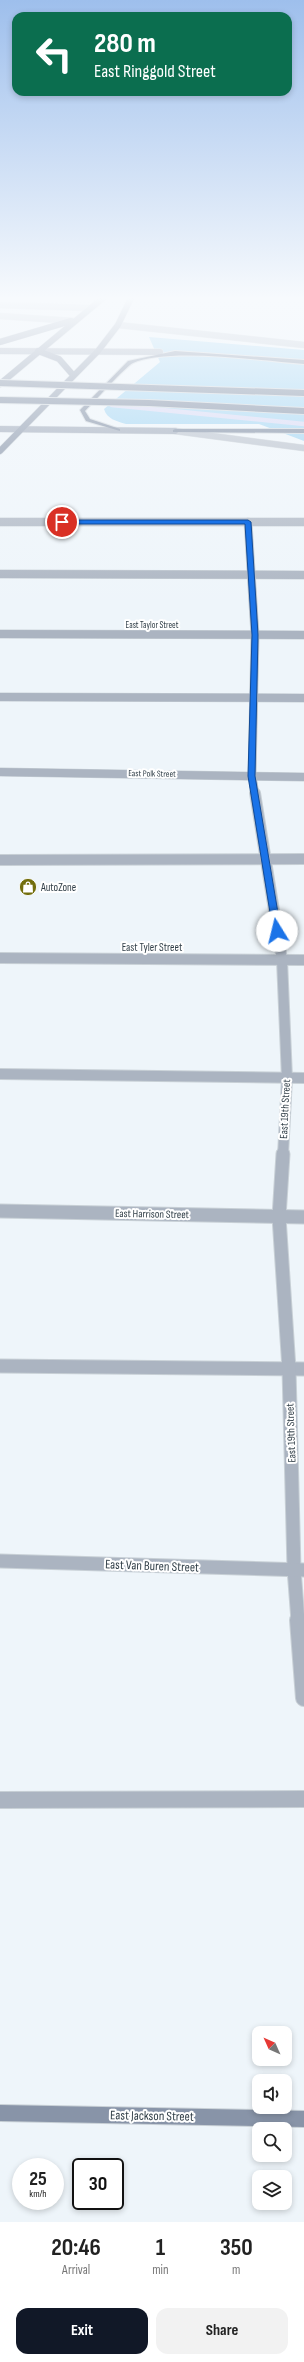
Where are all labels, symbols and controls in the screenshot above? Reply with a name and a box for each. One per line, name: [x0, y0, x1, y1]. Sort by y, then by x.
text: 280 m: [94, 27, 156, 60]
icon: left: [28, 28, 80, 80]
text: East Ringgold Street: [94, 61, 216, 82]
pin: [45, 505, 79, 539]
icon: arrive: [51, 511, 73, 533]
street label: East Taylor Street: [126, 620, 179, 631]
street label: East Polk Street: [128, 768, 176, 780]
shop icon: AutoZone: [18, 877, 38, 897]
place label: AutoZone: [40, 881, 76, 894]
position arrow: [256, 910, 298, 952]
street label: East Tyler Street: [122, 941, 183, 954]
street label: East 19th Street: [277, 1078, 293, 1139]
street label: East Harrison Street: [115, 1207, 190, 1221]
street label: East 19th Street: [283, 1402, 299, 1463]
street label: East Van Buren Street: [105, 1556, 199, 1576]
north arrow: [252, 2026, 292, 2066]
map controls: [252, 2026, 292, 2210]
button: sound: [252, 2074, 292, 2114]
street label: East Jackson Street: [110, 2107, 194, 2125]
button: search: [252, 2122, 292, 2162]
speed limit sign: 30: [72, 2158, 124, 2210]
text: 25: [29, 2167, 47, 2191]
button: layers: [252, 2170, 292, 2210]
text: km/h: [29, 2188, 47, 2200]
text: 20:46: [51, 2233, 101, 2262]
text: 1: [156, 2233, 165, 2262]
text: 350: [220, 2233, 253, 2262]
text: Arrival: [62, 2262, 90, 2278]
text: min: [152, 2262, 169, 2278]
text: m: [232, 2262, 240, 2278]
button: Exit: [16, 2308, 148, 2354]
button: Share: [156, 2308, 288, 2354]

